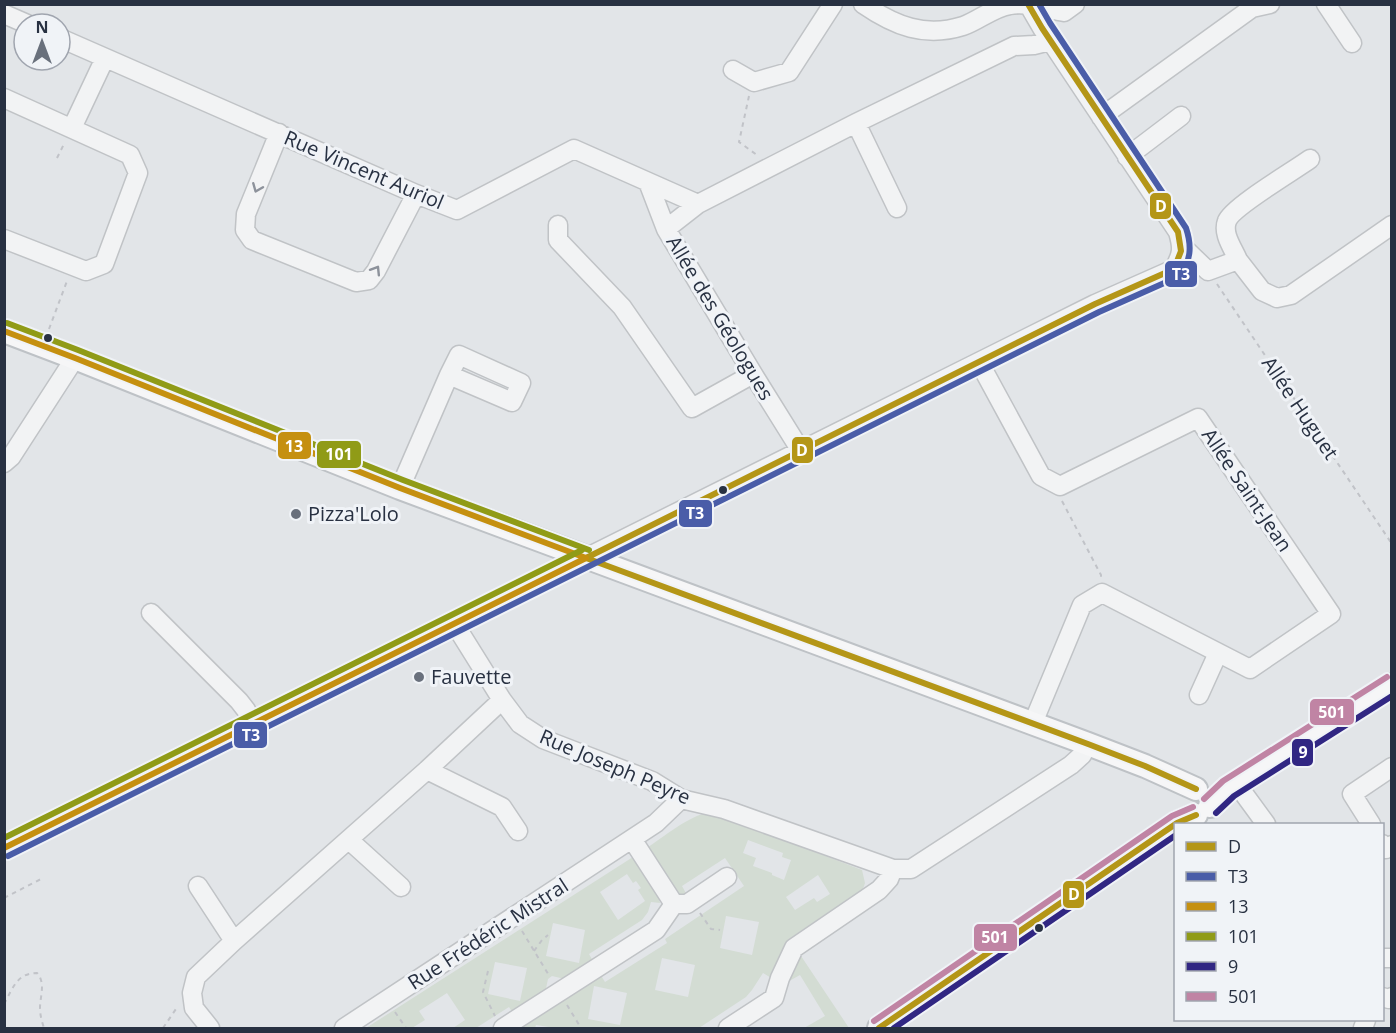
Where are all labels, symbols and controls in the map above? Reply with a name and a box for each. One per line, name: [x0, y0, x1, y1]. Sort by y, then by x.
north arrow: [12, 12, 72, 72]
text: N: [35, 16, 49, 38]
street label: Rue Vincent Auriol: [280, 124, 448, 215]
one-way arrow: [252, 181, 264, 192]
line badge: D: [1149, 192, 1172, 220]
text: D: [1155, 195, 1167, 217]
street label: Allée des Géologues: [661, 230, 780, 405]
line badge: T3: [1164, 260, 1198, 288]
text: T3: [1172, 263, 1190, 285]
one-way arrow: [369, 266, 380, 276]
unlabelled marker: [42, 332, 54, 344]
street label: Allée Huguet: [1256, 351, 1345, 465]
street label: Allée Saint-Jean: [1196, 423, 1299, 557]
line badge: 13: [277, 431, 312, 460]
text: 13: [285, 435, 303, 457]
line badge: D: [791, 436, 814, 464]
text: D: [796, 439, 808, 461]
line badge: 101: [316, 440, 362, 469]
text: 101: [325, 443, 353, 465]
unlabelled marker: [717, 484, 729, 496]
line badge: T3: [678, 499, 713, 528]
place label: Pizza'Lolo: [308, 500, 399, 527]
text: T3: [686, 502, 704, 524]
marker: Pizza'Lolo: [289, 507, 303, 521]
place label: Fauvette: [431, 663, 511, 690]
marker: Fauvette: [412, 670, 426, 684]
line badge: 501: [1309, 698, 1355, 726]
text: 501: [1318, 701, 1346, 723]
line badge: T3: [233, 721, 268, 749]
street label: Rue Joseph Peyre: [536, 723, 695, 811]
text: T3: [242, 724, 260, 746]
line badge: 9: [1291, 738, 1314, 767]
text: 9: [1298, 741, 1308, 763]
legend: [1174, 823, 1384, 1021]
text: D: [1228, 834, 1241, 858]
text: T3: [1228, 864, 1248, 888]
street label: Rue Frédéric Mistral: [402, 872, 573, 996]
line badge: D: [1062, 880, 1085, 909]
text: D: [1068, 883, 1080, 905]
text: 13: [1228, 894, 1249, 918]
unlabelled marker: [1033, 922, 1045, 934]
line badge: 501: [973, 923, 1018, 952]
text: 101: [1228, 924, 1259, 948]
text: 501: [981, 926, 1009, 948]
text: 9: [1228, 954, 1238, 978]
text: 501: [1228, 984, 1259, 1008]

